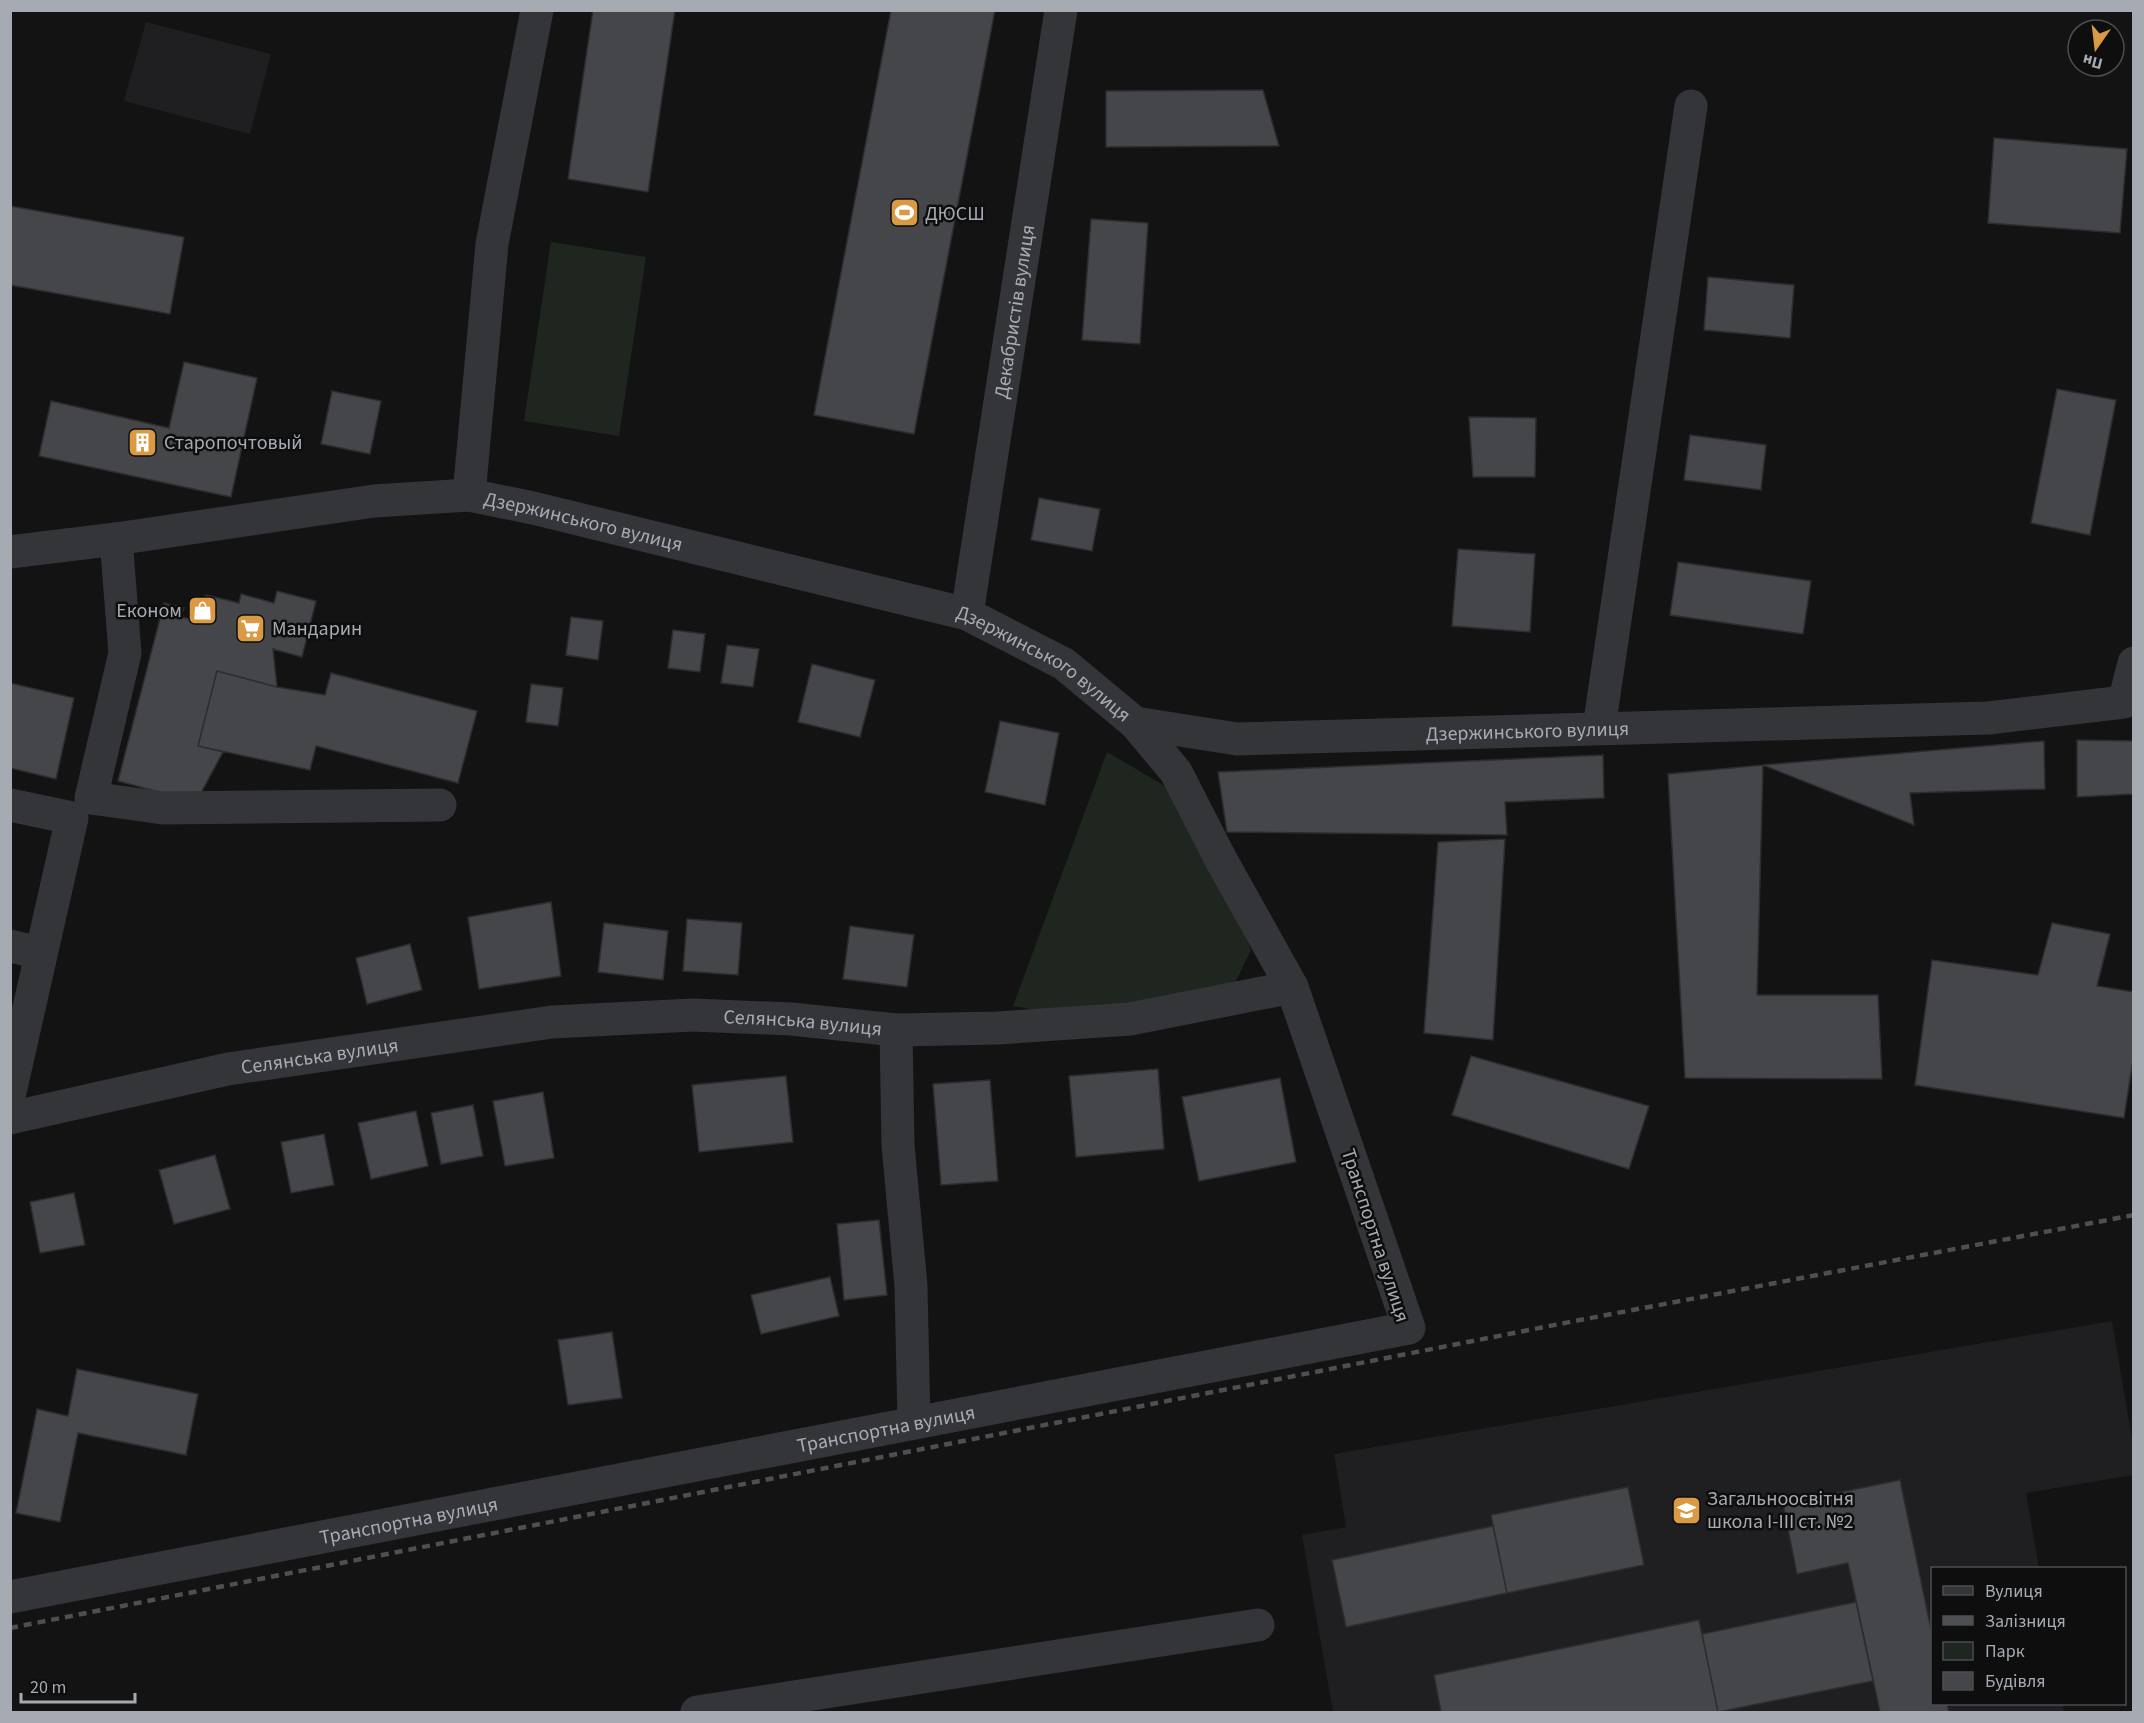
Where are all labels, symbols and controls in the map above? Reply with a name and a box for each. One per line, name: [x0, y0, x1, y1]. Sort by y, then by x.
north arrow: [2066, 18, 2126, 78]
text: Пн: [2080, 49, 2105, 75]
sports icon: ДЮСШ: [888, 197, 920, 229]
place label: ДЮСШ: [925, 200, 985, 228]
street label: Декабристів вулиця: [988, 223, 1042, 401]
building icon: Старопочтовый: [127, 426, 159, 458]
place label: Старопочтовый: [164, 429, 303, 457]
street label: Дзержинського вулиця: [481, 485, 685, 559]
shop icon: Економ: [187, 594, 219, 626]
place label: Економ: [116, 597, 182, 625]
street label: Дзержинського вулиця: [953, 599, 1137, 729]
supermarket icon: Мандарин: [235, 612, 267, 644]
place label: Мандарин: [272, 615, 362, 643]
street label: Дзержинського вулиця: [1425, 715, 1630, 749]
street label: Селянська вулиця: [723, 1003, 883, 1043]
street label: Селянська вулиця: [239, 1031, 400, 1082]
street label: Транспортна вулиця: [1334, 1145, 1416, 1326]
street label: Транспортна вулиця: [795, 1399, 978, 1460]
place label: Загальноосвітня школа І-ІІІ ст. №2: [1707, 1485, 1854, 1536]
street label: Транспортна вулиця: [317, 1490, 500, 1552]
school or university icon: Загальноосвітня школа І-ІІІ ст. №2: [1670, 1494, 1702, 1526]
legend: [1931, 1567, 2126, 1705]
text: Вулиця: [1985, 1579, 2043, 1604]
text: Залізниця: [1985, 1609, 2066, 1634]
text: Парк: [1985, 1639, 2025, 1664]
scale bar: [21, 1666, 135, 1704]
text: Будівля: [1985, 1669, 2045, 1694]
text: 20 m: [30, 1675, 66, 1700]

